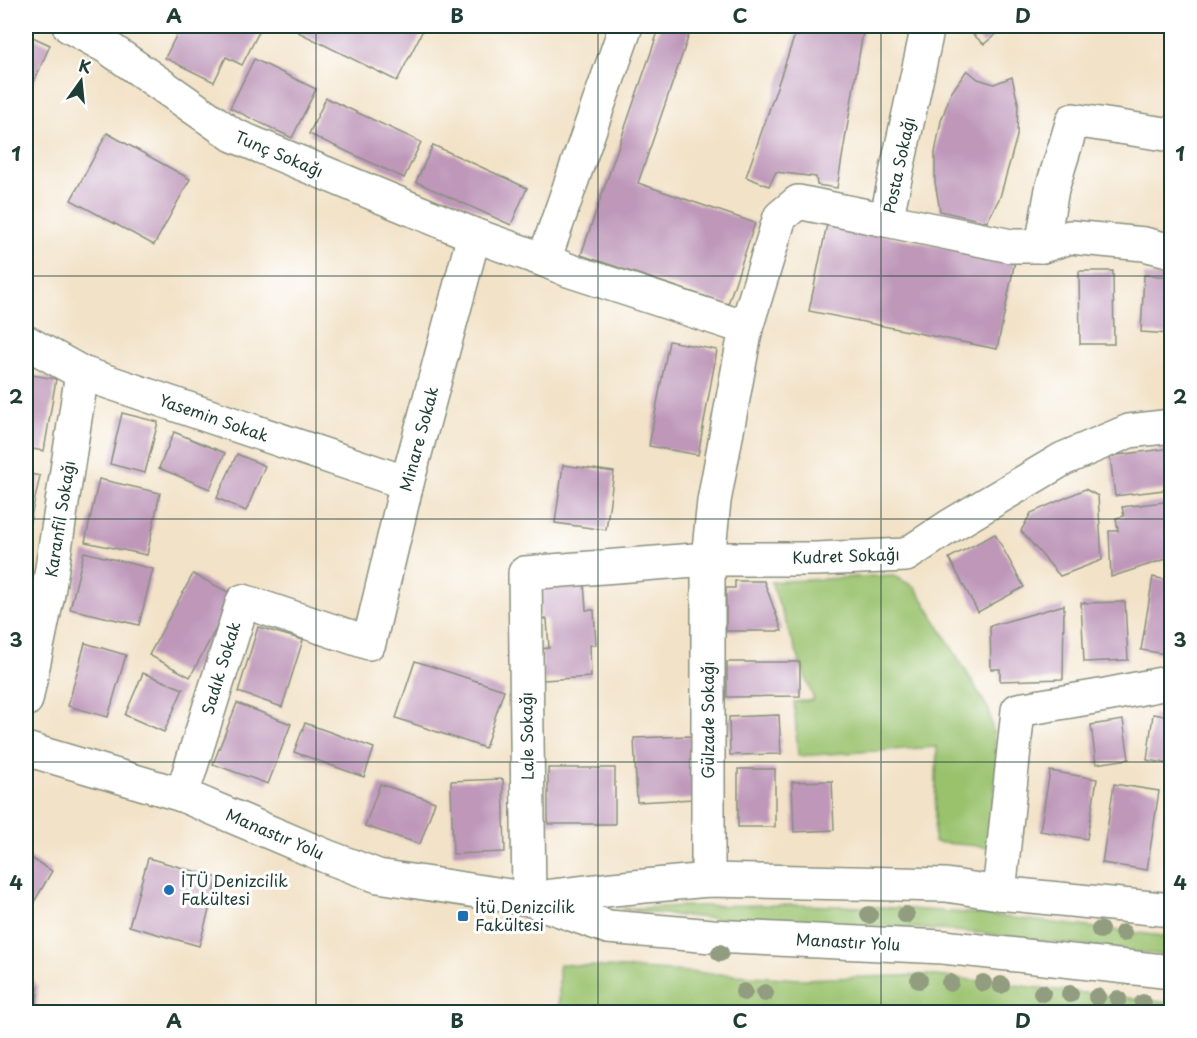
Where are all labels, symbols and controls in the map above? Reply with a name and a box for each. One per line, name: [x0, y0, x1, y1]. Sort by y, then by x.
text: A: [166, 0, 182, 30]
text: B: [450, 0, 464, 30]
text: C: [732, 0, 748, 30]
text: D: [1015, 0, 1031, 30]
north arrow: [51, 51, 111, 111]
text: K: [76, 52, 94, 79]
street label: Posta Sokağı: [876, 114, 920, 215]
street label: Tunç Sokağı: [232, 124, 327, 182]
text: 1: [11, 138, 21, 168]
text: 1: [1175, 138, 1185, 168]
text: 2: [9, 381, 23, 411]
text: 2: [1173, 381, 1187, 411]
street label: Minare Sokak: [392, 384, 444, 494]
street label: Yasemin Sokak: [156, 387, 272, 447]
street label: Karanfil Sokağı: [38, 459, 80, 579]
street label: Kudret Sokağı: [792, 541, 900, 569]
street label: Sadık Sokak: [194, 618, 246, 717]
text: 3: [9, 624, 23, 654]
text: 3: [1173, 624, 1187, 654]
street label: Gülzade Sokağı: [695, 661, 719, 779]
street label: Lale Sokağı: [513, 692, 539, 780]
street label: Manastır Yolu: [223, 802, 328, 865]
text: 4: [9, 867, 23, 897]
text: 4: [1173, 867, 1187, 897]
place label: İTÜ Denizcilik Fakültesi: [181, 868, 288, 910]
marker: İTÜ Denizcilik Fakültesi: [162, 883, 176, 897]
place label: İtü Denizcilik Fakültesi: [475, 894, 575, 936]
marker: İtü Denizcilik Fakültesi: [456, 909, 470, 923]
street label: Manastır Yolu: [795, 926, 901, 956]
text: A: [166, 1005, 182, 1035]
text: B: [450, 1005, 464, 1035]
text: C: [732, 1005, 748, 1035]
text: D: [1015, 1005, 1031, 1035]

